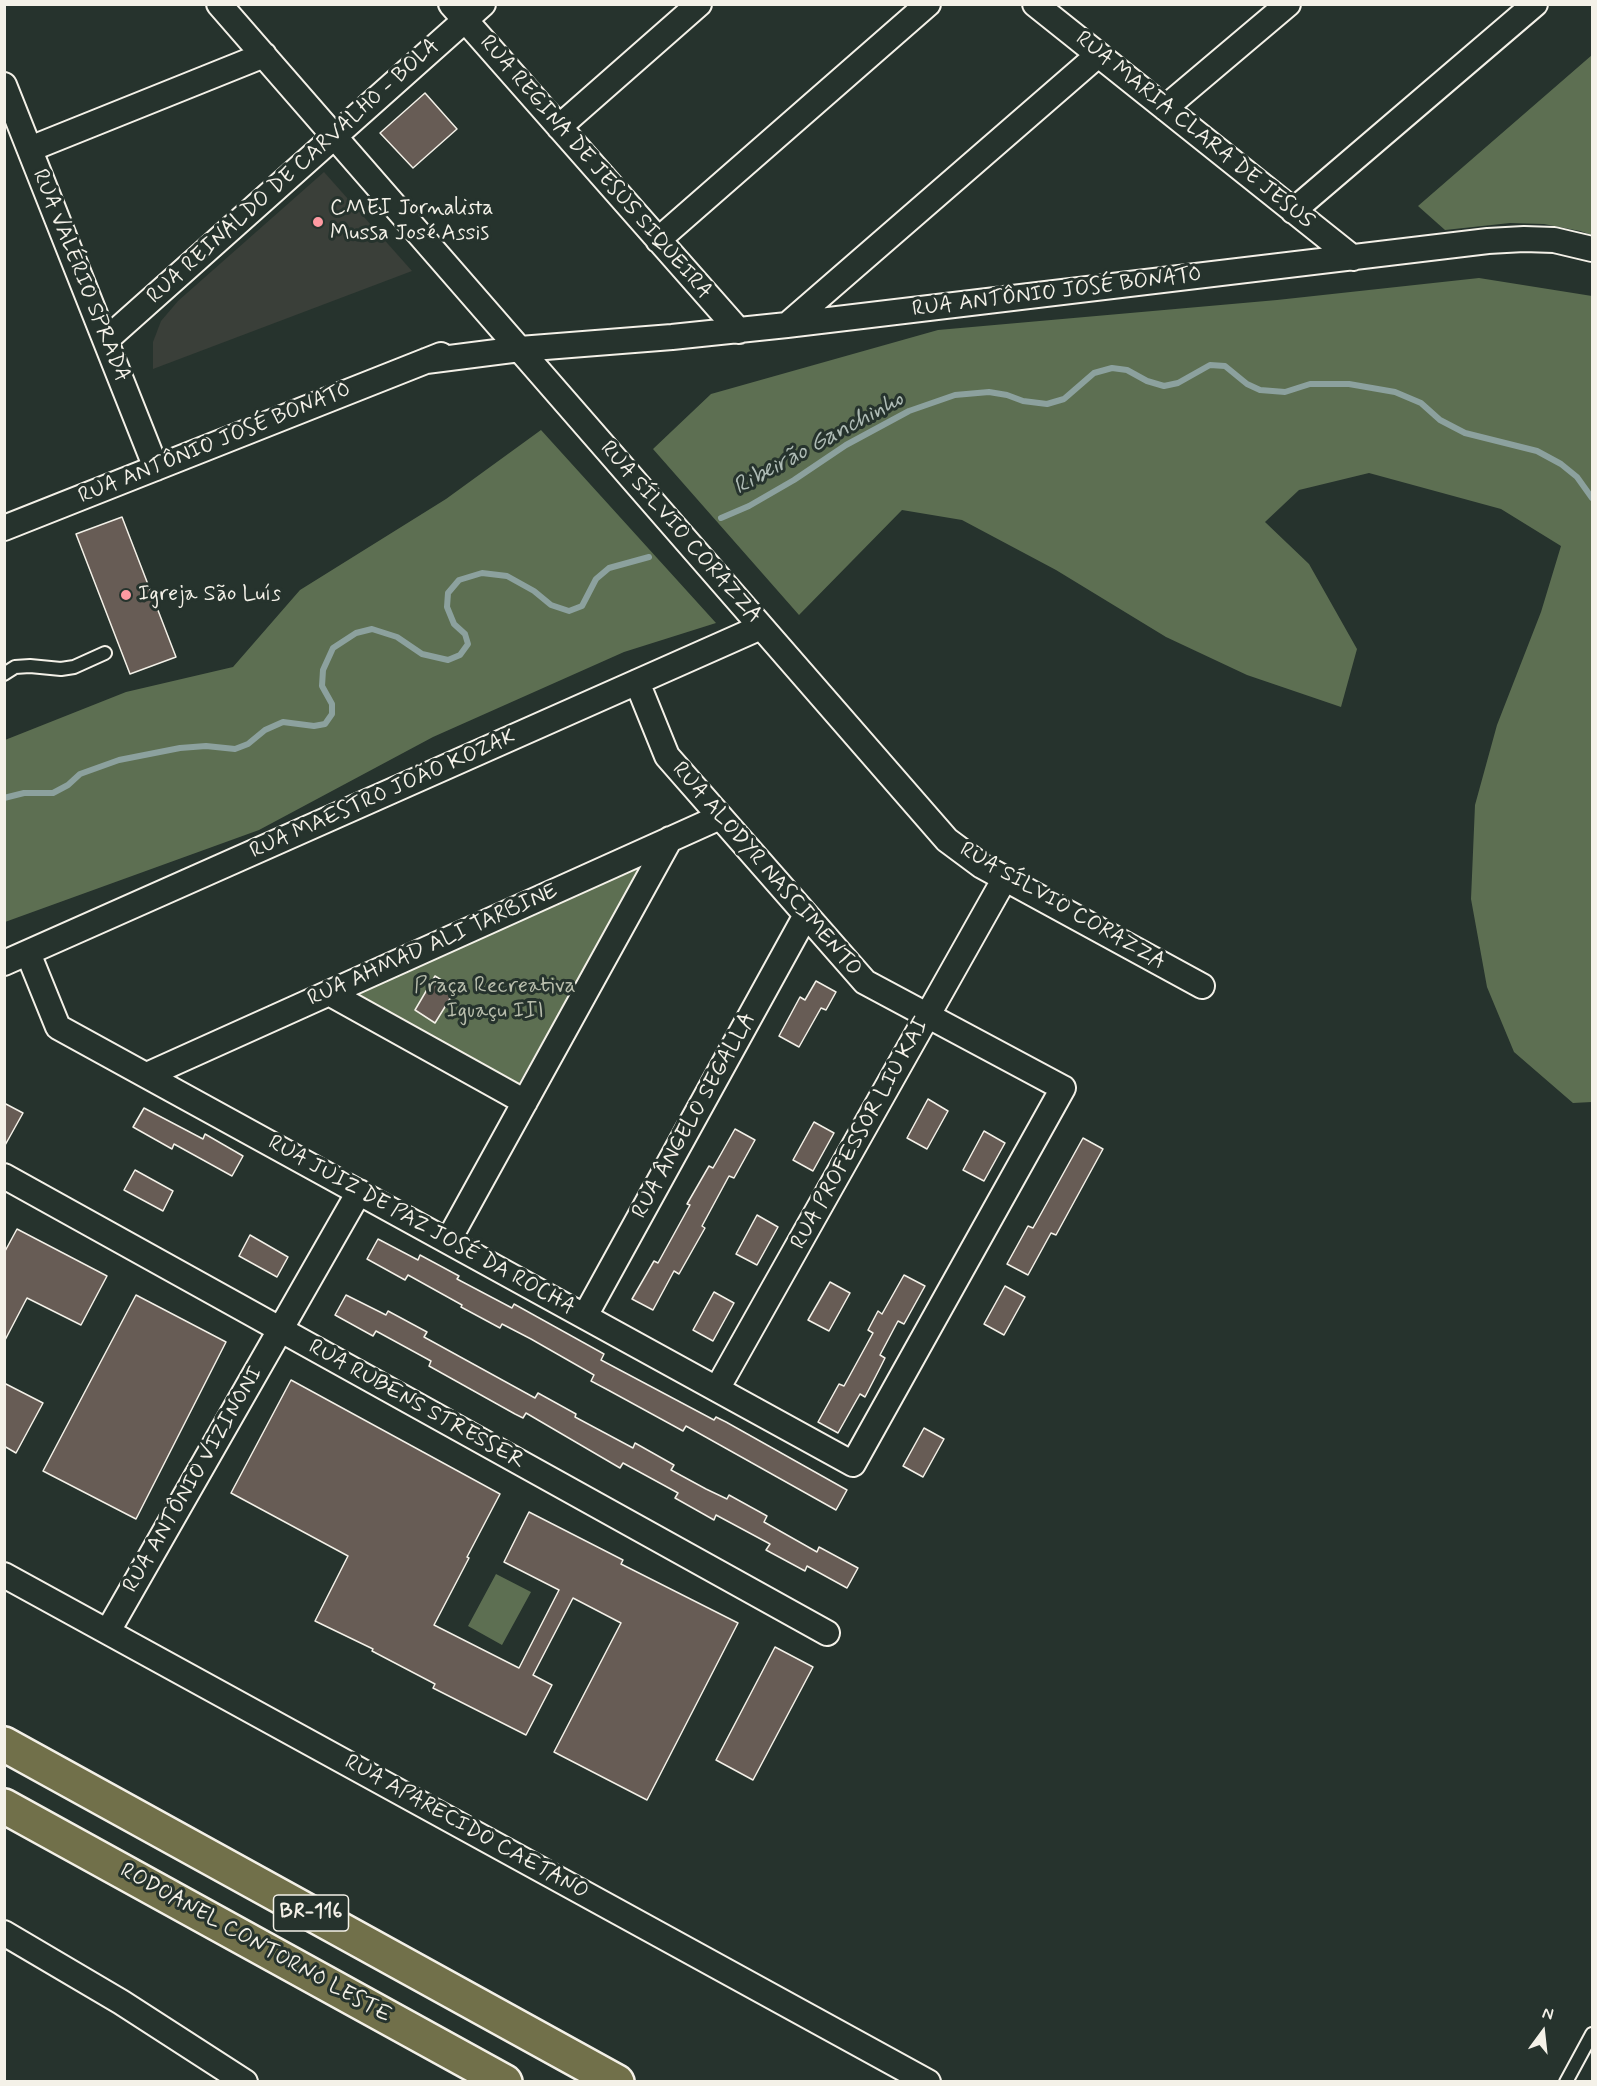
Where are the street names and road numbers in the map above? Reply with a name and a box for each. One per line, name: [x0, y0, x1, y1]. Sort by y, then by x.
street label: RUA MARIA CLARA DE JESUS: [1069, 26, 1319, 236]
street label: RUA REGINA DE JESUS SIQUEIRA: [473, 31, 717, 305]
street label: RUA REINALDO DE CARVALHO - BOLA: [142, 34, 446, 310]
street label: RUA VALÉRIO SPRADA: [25, 166, 135, 386]
street label: RUA ANTÔNIO JOSÉ BONATO: [911, 262, 1203, 324]
street label: RUA ANTÔNIO JOSÉ BONATO: [75, 377, 355, 511]
street label: RUA SÍLVIO CORAZZA: [593, 436, 767, 630]
street label: RUA MAESTRO JOÃO KOZAK: [246, 724, 520, 866]
street label: RUA ALODYR NASCIMENTO: [666, 757, 866, 983]
street label: RUA SÍLVIO CORAZZA: [954, 837, 1170, 977]
street label: RUA AHMAD ALI TARBINE: [304, 879, 562, 1013]
street label: RUA ÂNGELO SEGALLA: [627, 1008, 763, 1224]
street label: RUA PROFESSOR LIU KAI: [786, 1014, 936, 1254]
street label: RUA JUIZ DE PAZ JOSÉ DA ROCHA: [263, 1130, 579, 1322]
street label: RUA RUBENS STRESSER: [303, 1335, 529, 1475]
street label: RUA ANTÔNIO VIZINONI: [118, 1362, 270, 1598]
street label: RUA APARECIDO CAETANO: [339, 1750, 593, 1906]
street label: RODOANEL CONTORNO LESTE: [115, 1858, 395, 2030]
road number: BR-116: [274, 1895, 348, 1931]

